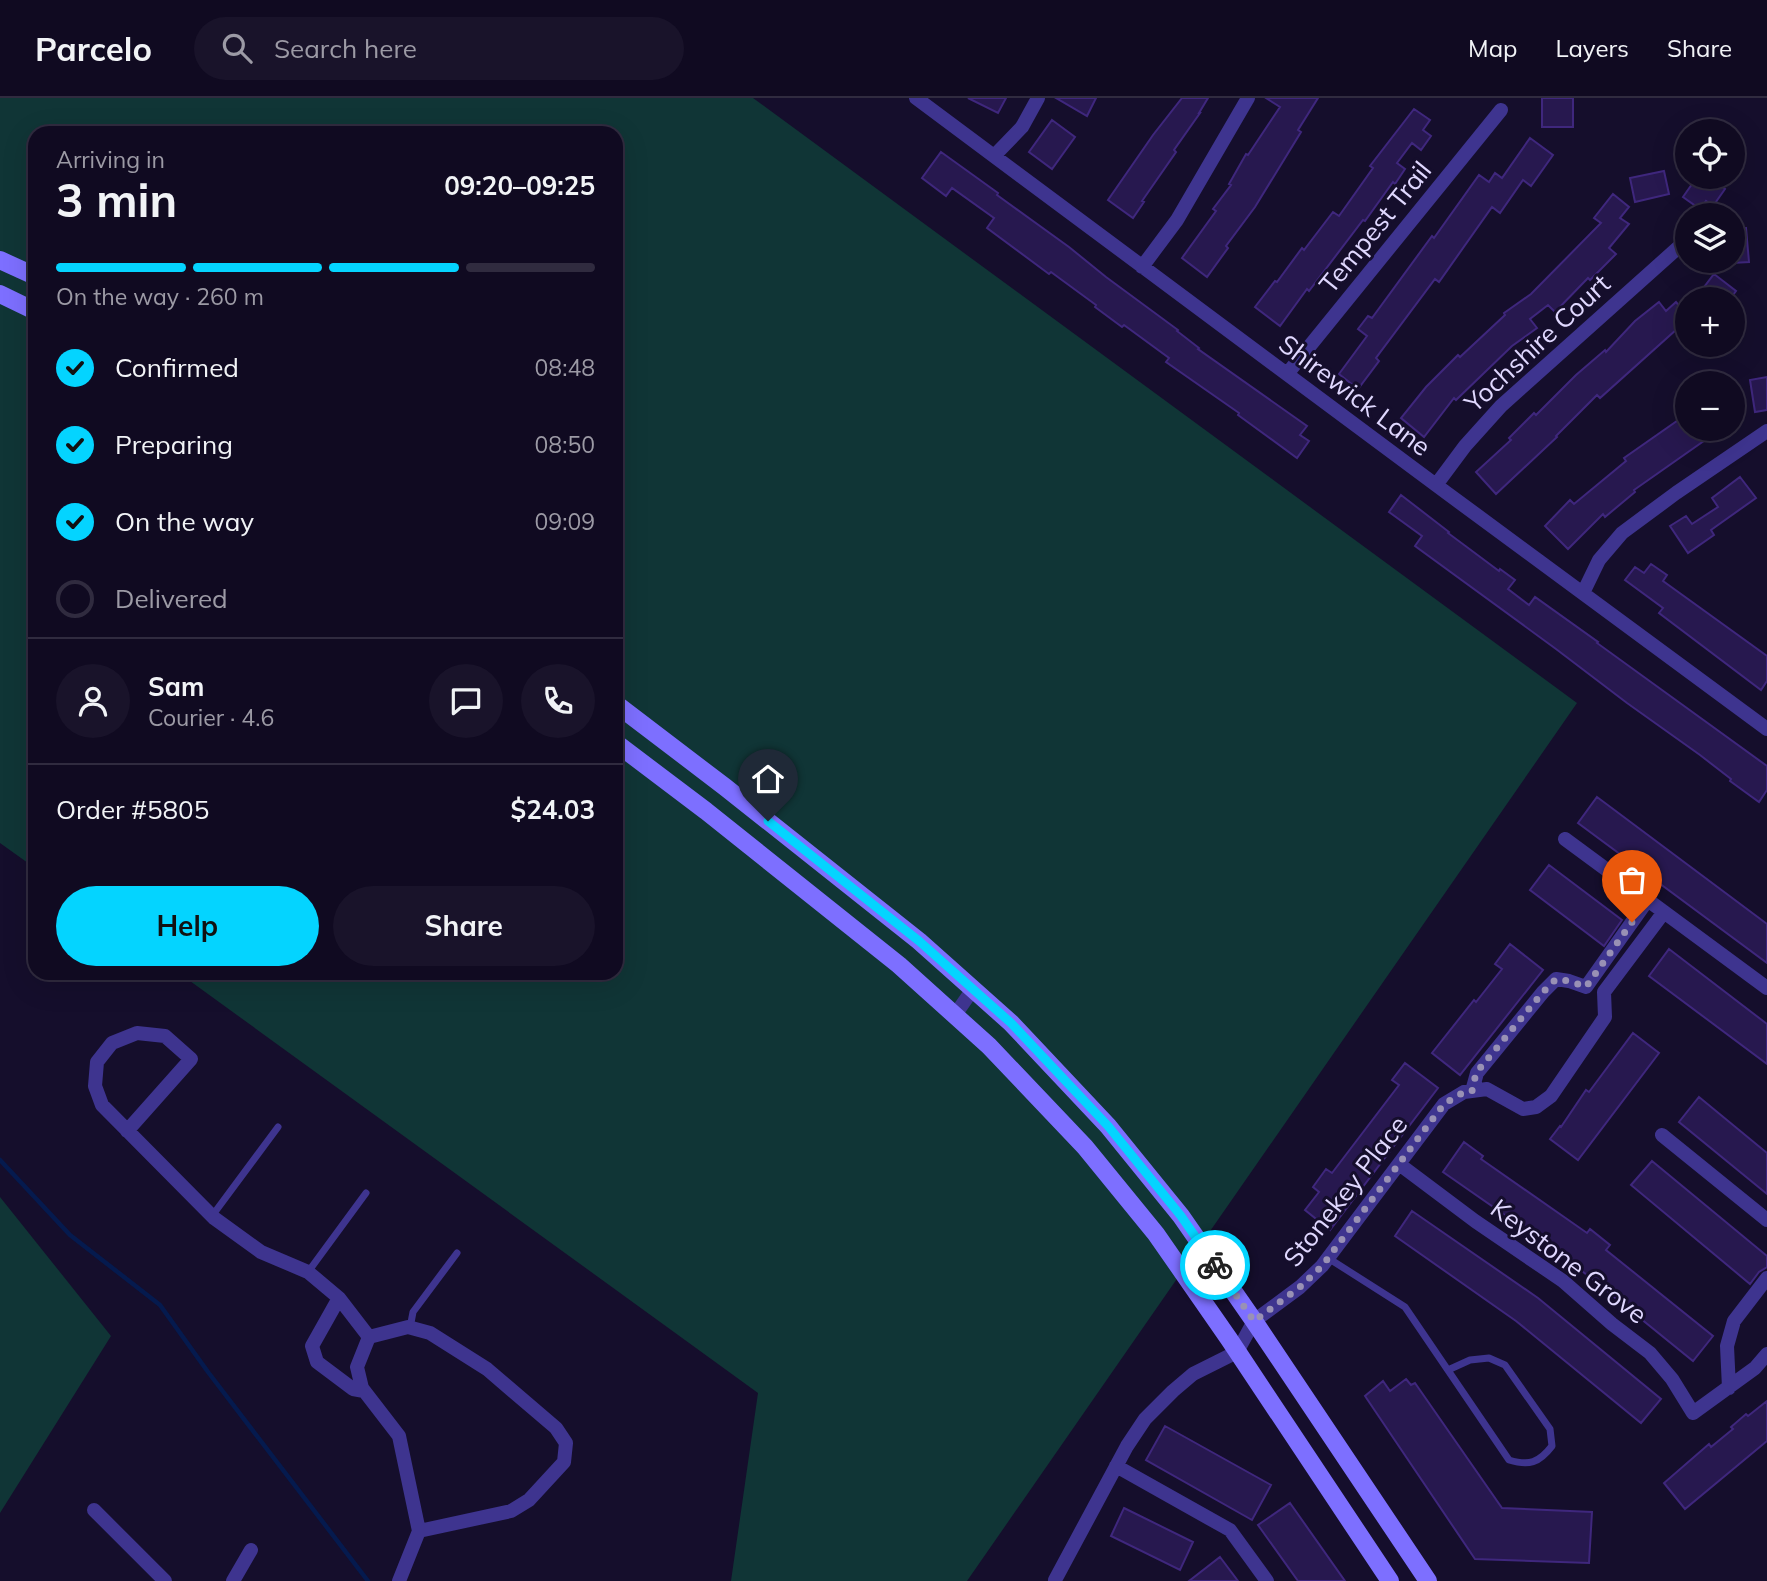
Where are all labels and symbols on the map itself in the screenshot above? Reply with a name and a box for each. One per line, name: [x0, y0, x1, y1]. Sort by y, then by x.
street label: Tempest Trail: [1312, 154, 1438, 300]
street label: Yochshire Court: [1457, 267, 1617, 420]
street label: Shirewick Lane: [1272, 327, 1438, 463]
pin: [738, 749, 798, 821]
pin: [1602, 850, 1662, 922]
street label: Stonekey Place: [1276, 1109, 1414, 1273]
street label: Keystone Grove: [1484, 1192, 1654, 1330]
courier: [1180, 1230, 1250, 1300]

